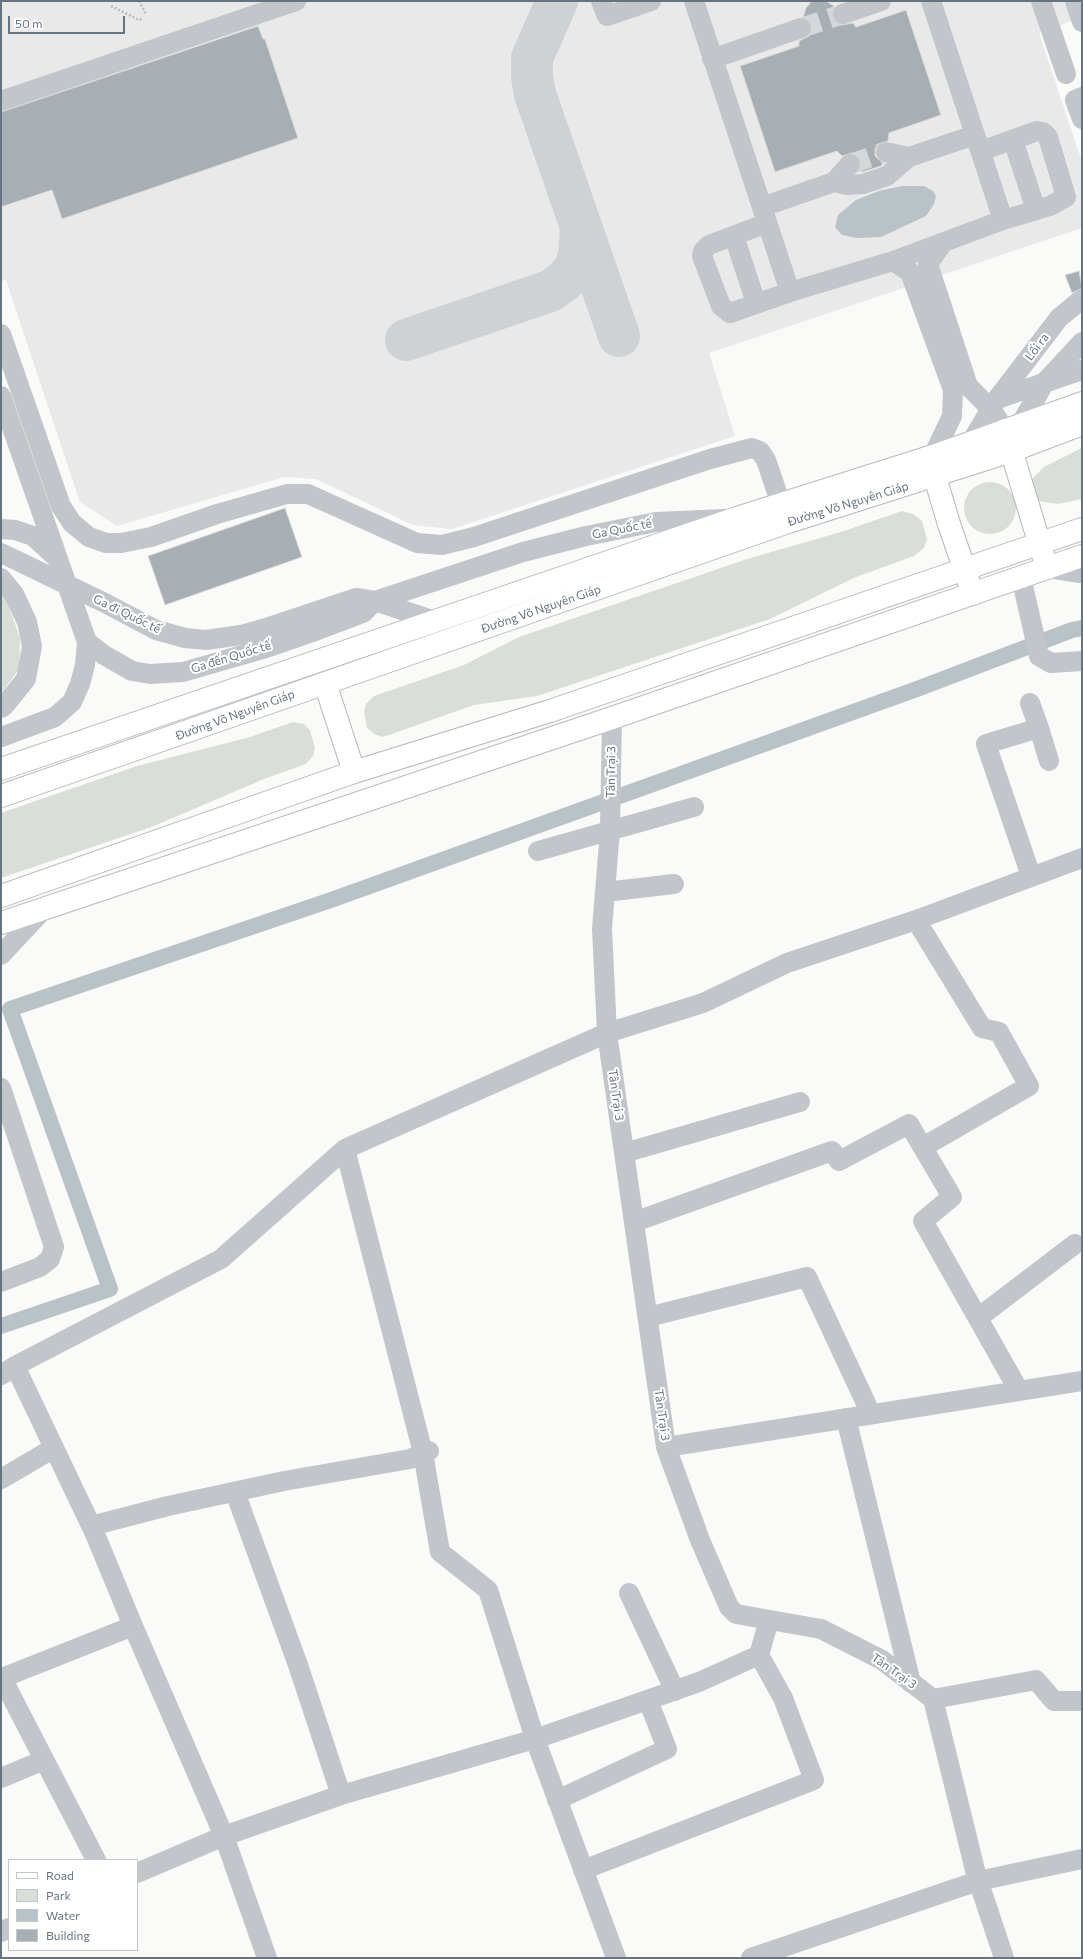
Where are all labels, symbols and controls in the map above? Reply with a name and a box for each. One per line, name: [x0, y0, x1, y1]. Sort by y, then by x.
scale bar: [10, 8, 127, 34]
text: 50 m: [15, 16, 43, 30]
street label: Lối ra: [1022, 331, 1052, 363]
street label: Đường Võ Nguyên Giáp: [786, 479, 910, 529]
street label: Ga Quốc tế: [591, 516, 653, 542]
street label: Đường Võ Nguyên Giáp: [479, 582, 603, 636]
street label: Ga đi Quốc tế: [91, 591, 163, 637]
street label: Ga đến Quốc tế: [189, 638, 273, 676]
street label: Đường Võ Nguyên Giáp: [174, 687, 296, 743]
street label: Tân Trại 3: [603, 746, 619, 798]
street label: Tân Trại 3: [605, 1068, 627, 1122]
street label: Tân Trại 3: [651, 1388, 673, 1442]
street label: Tân Trại 3: [869, 1650, 919, 1692]
legend: [8, 1859, 138, 1951]
text: Road: [46, 1868, 74, 1882]
text: Park: [46, 1888, 71, 1902]
text: Water: [46, 1908, 80, 1922]
text: Building: [46, 1928, 90, 1942]

